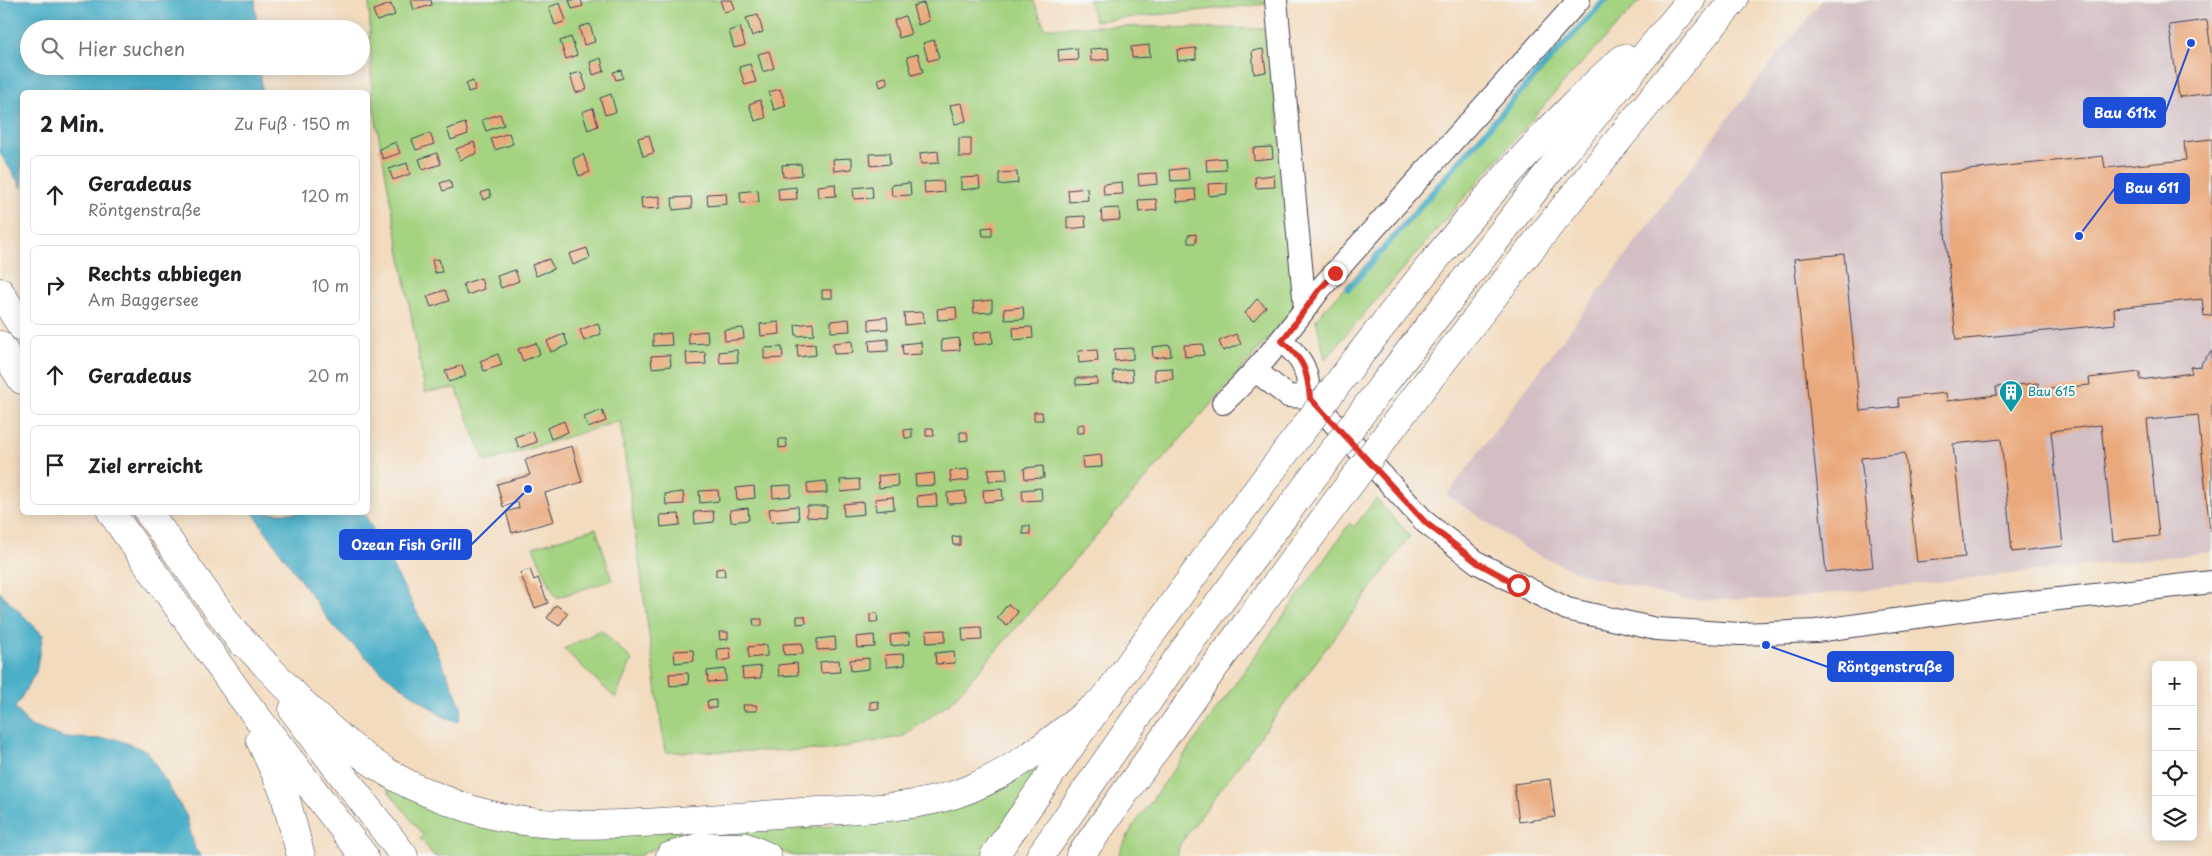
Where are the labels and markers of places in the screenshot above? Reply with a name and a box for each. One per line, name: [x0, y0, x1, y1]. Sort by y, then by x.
callout: Bau 611x: [2084, 98, 2165, 127]
callout: Bau 611: [2115, 174, 2189, 203]
building icon: Bau 615: [1998, 379, 2024, 413]
place label: Bau 615: [2028, 382, 2076, 400]
callout: Ozean Fish Grill: [340, 530, 471, 559]
callout: Röntgenstraße: [1828, 652, 1953, 681]

